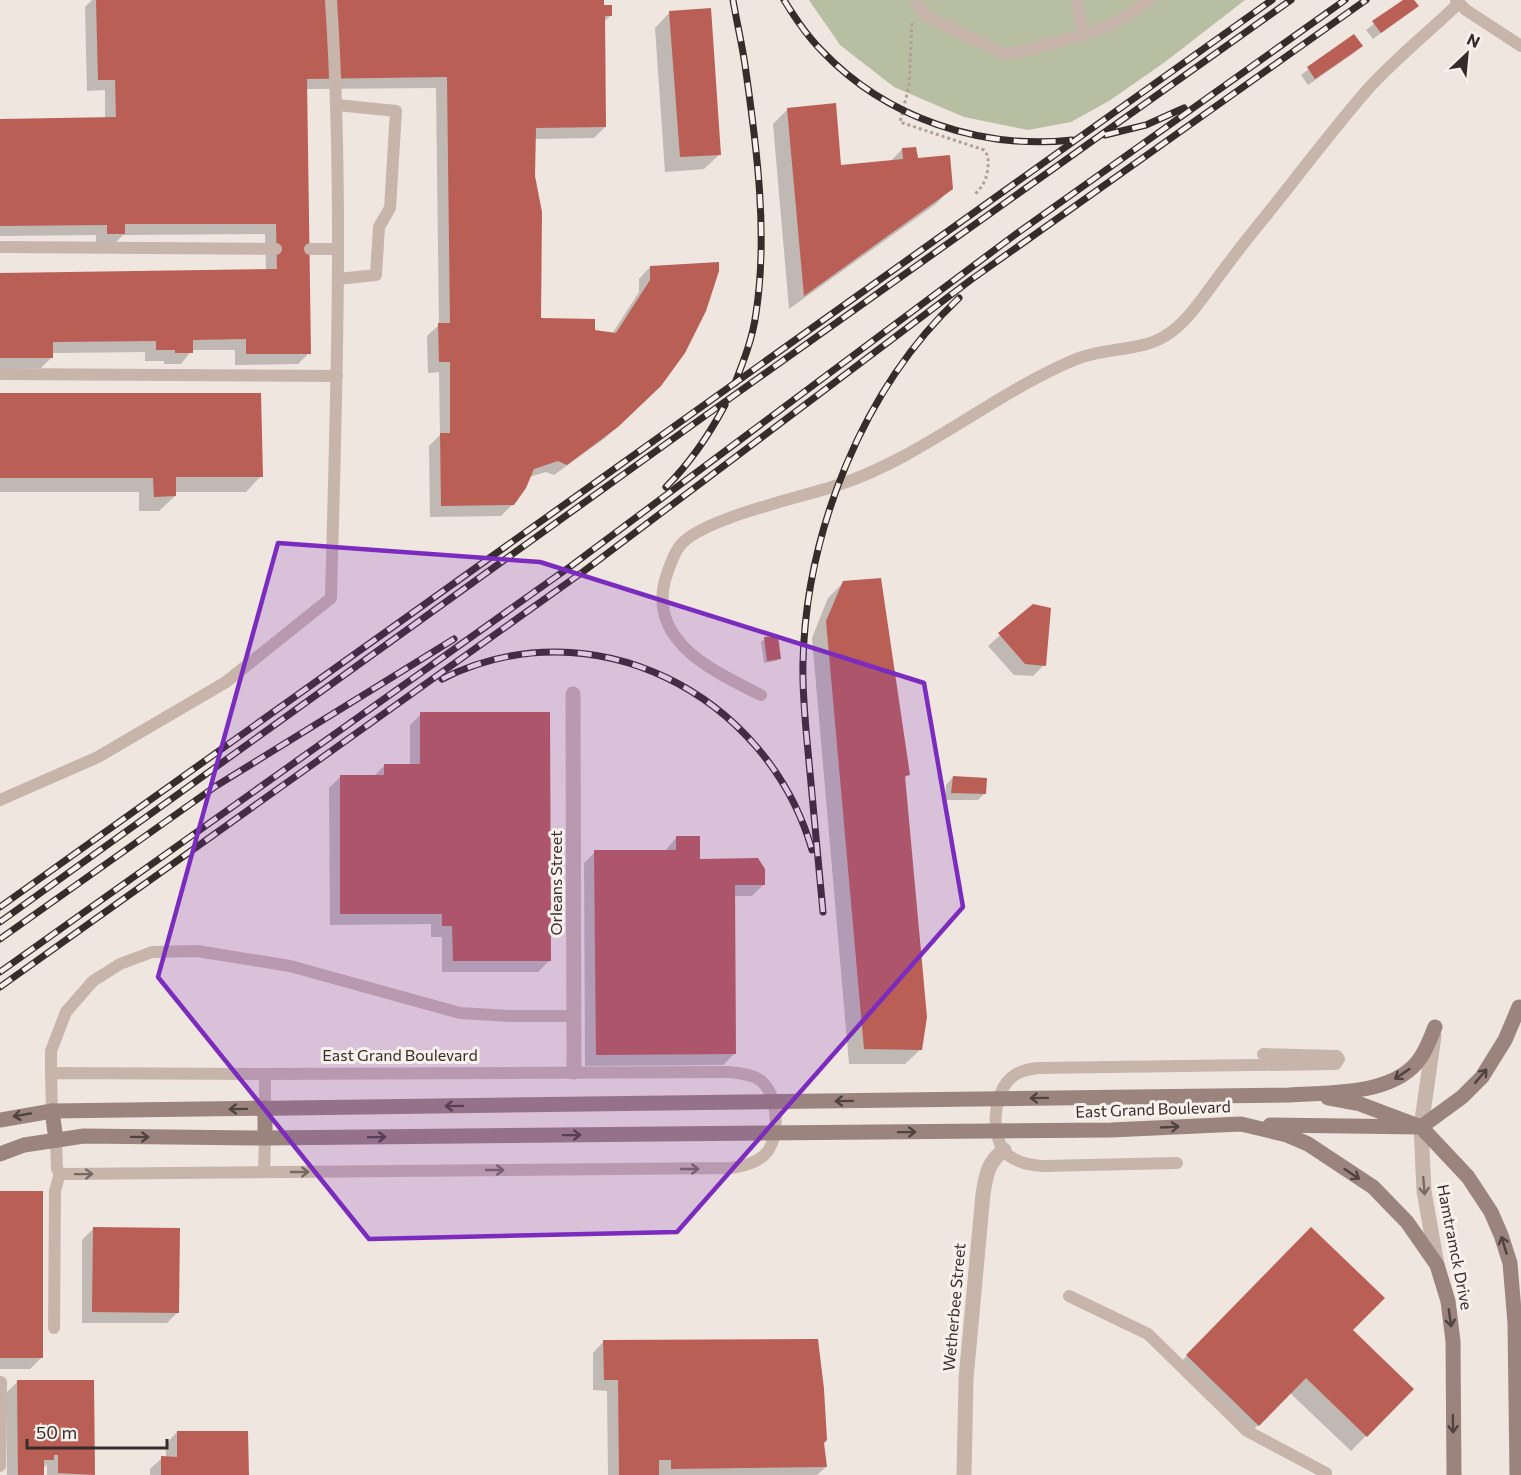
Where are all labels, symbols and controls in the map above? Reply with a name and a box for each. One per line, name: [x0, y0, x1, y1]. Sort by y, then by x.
north arrow: [1437, 24, 1497, 84]
text: N: [1464, 29, 1483, 51]
street label: Orleans Street: [546, 830, 565, 936]
street label: East Grand Boulevard: [322, 1045, 478, 1064]
one-way arrow: [1394, 1068, 1411, 1080]
one-way arrow: [1474, 1069, 1488, 1084]
one-way arrow: [1029, 1092, 1049, 1104]
one-way arrow: [834, 1095, 854, 1107]
street label: East Grand Boulevard: [1075, 1096, 1231, 1121]
one-way arrow: [444, 1100, 464, 1112]
one-way arrow: [228, 1103, 248, 1114]
one-way arrow: [13, 1110, 33, 1121]
one-way arrow: [1159, 1121, 1179, 1133]
one-way arrow: [896, 1126, 916, 1138]
one-way arrow: [562, 1129, 582, 1141]
one-way arrow: [130, 1131, 150, 1143]
one-way arrow: [367, 1131, 387, 1143]
one-way arrow: [680, 1163, 700, 1175]
one-way arrow: [485, 1164, 505, 1176]
one-way arrow: [290, 1166, 310, 1178]
one-way arrow: [74, 1168, 94, 1180]
one-way arrow: [1344, 1168, 1360, 1180]
one-way arrow: [1419, 1175, 1430, 1195]
street label: Hamtramck Drive: [1434, 1182, 1477, 1311]
one-way arrow: [1498, 1236, 1509, 1255]
street label: Wetherbee Street: [938, 1242, 969, 1372]
one-way arrow: [1445, 1308, 1456, 1328]
scale bar: [27, 1412, 166, 1450]
one-way arrow: [1447, 1414, 1459, 1434]
text: 50 m: [36, 1421, 77, 1443]

